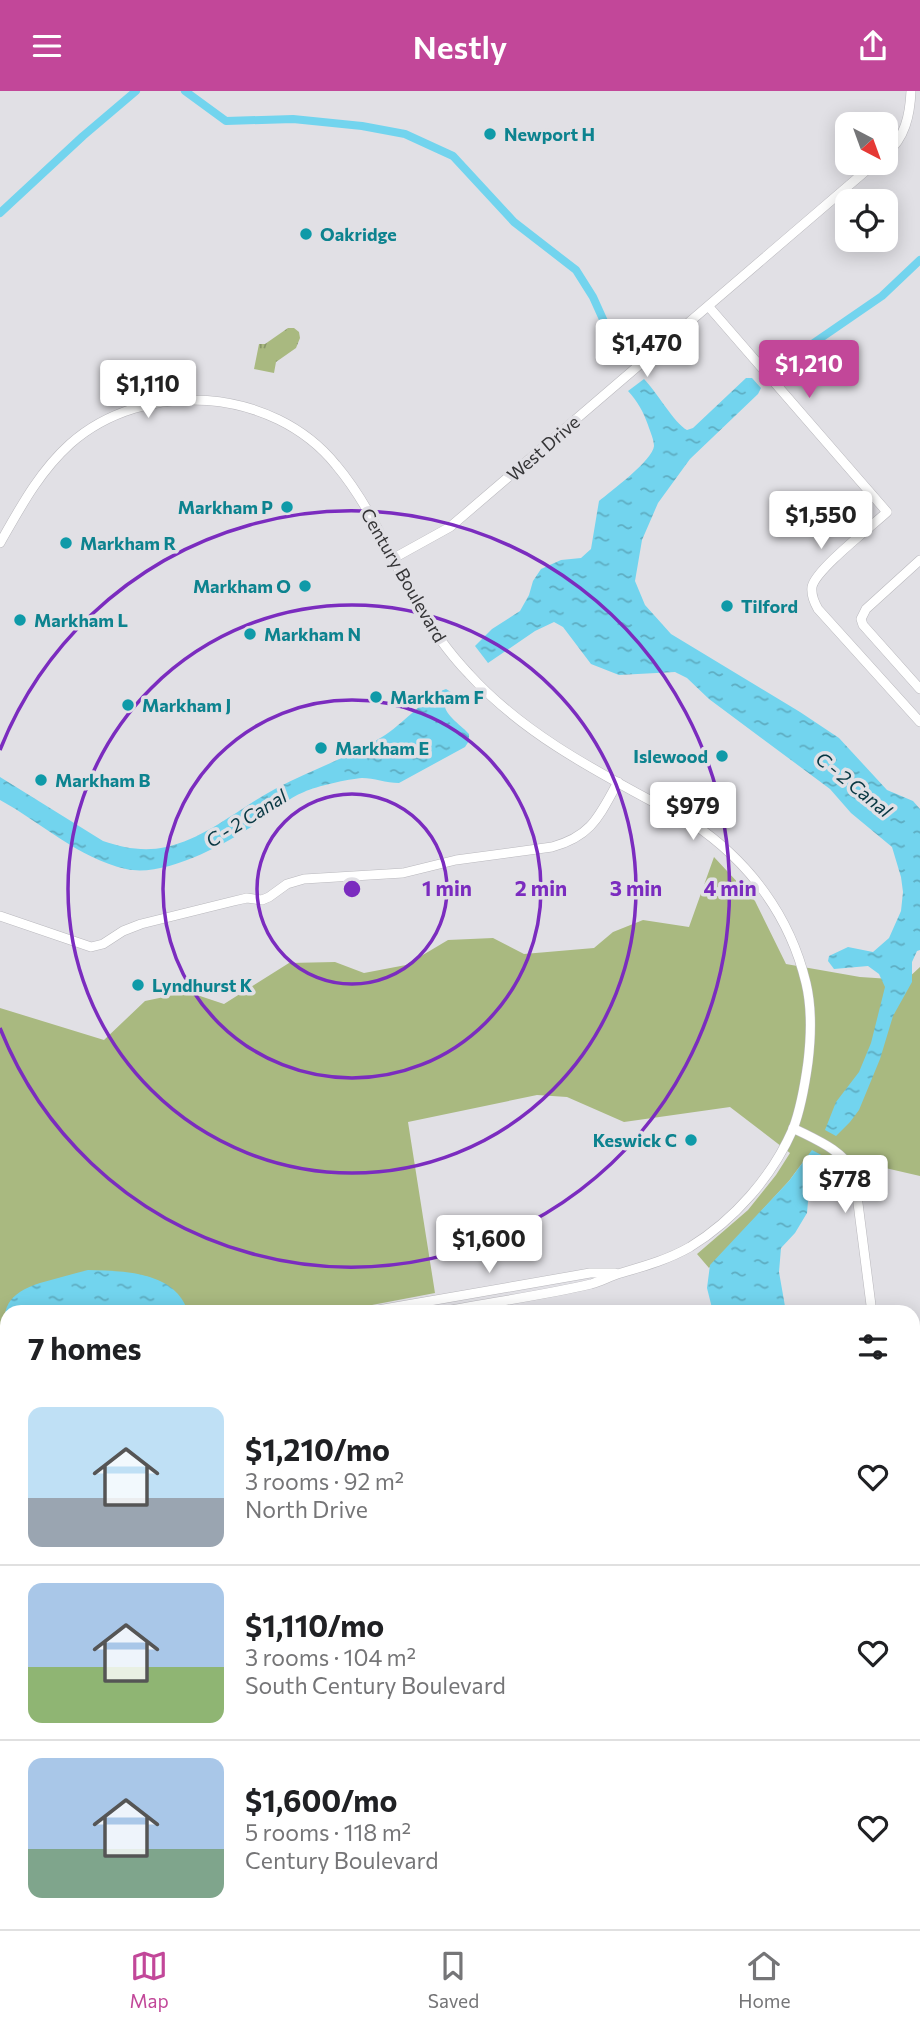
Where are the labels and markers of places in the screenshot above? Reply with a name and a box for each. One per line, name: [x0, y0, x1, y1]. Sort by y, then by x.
place label: Newport H: [504, 123, 595, 145]
marker: Newport H: [482, 126, 498, 142]
place label: Oakridge: [320, 223, 397, 245]
marker: Oakridge: [298, 226, 314, 242]
pin: $1,470: [590, 320, 704, 379]
pin: $1,210: [752, 341, 866, 400]
pin: $1,110: [91, 361, 205, 420]
pin: $1,550: [764, 491, 878, 551]
place label: Markham P: [178, 496, 273, 518]
marker: Markham P: [279, 499, 295, 515]
place label: Markham R: [80, 532, 176, 554]
marker: Markham R: [58, 535, 74, 551]
place label: Markham O: [193, 575, 291, 597]
marker: Markham O: [297, 578, 313, 594]
place label: Tilford: [741, 595, 798, 617]
marker: Tilford: [719, 598, 735, 614]
place label: Markham L: [34, 609, 128, 631]
marker: Markham L: [12, 612, 28, 628]
place label: Markham N: [264, 623, 361, 645]
marker: Markham N: [242, 626, 258, 642]
place label: Markham F: [390, 686, 484, 708]
marker: Markham F: [368, 689, 384, 705]
place label: Markham J: [142, 694, 231, 716]
marker: Markham J: [120, 697, 136, 713]
place label: Markham E: [335, 737, 429, 759]
marker: Markham E: [313, 740, 329, 756]
place label: Islewood: [633, 745, 708, 767]
marker: Islewood: [714, 748, 730, 764]
place label: Markham B: [55, 769, 150, 791]
marker: Markham B: [33, 772, 49, 788]
pin: $979: [652, 783, 734, 842]
centre of rings: [340, 877, 364, 901]
place label: Lyndhurst K: [152, 974, 253, 996]
marker: Lyndhurst K: [130, 977, 146, 993]
place label: Keswick C: [593, 1129, 677, 1151]
marker: Keswick C: [683, 1132, 699, 1148]
pin: $778: [804, 1155, 886, 1215]
pin: $1,600: [432, 1215, 546, 1275]

